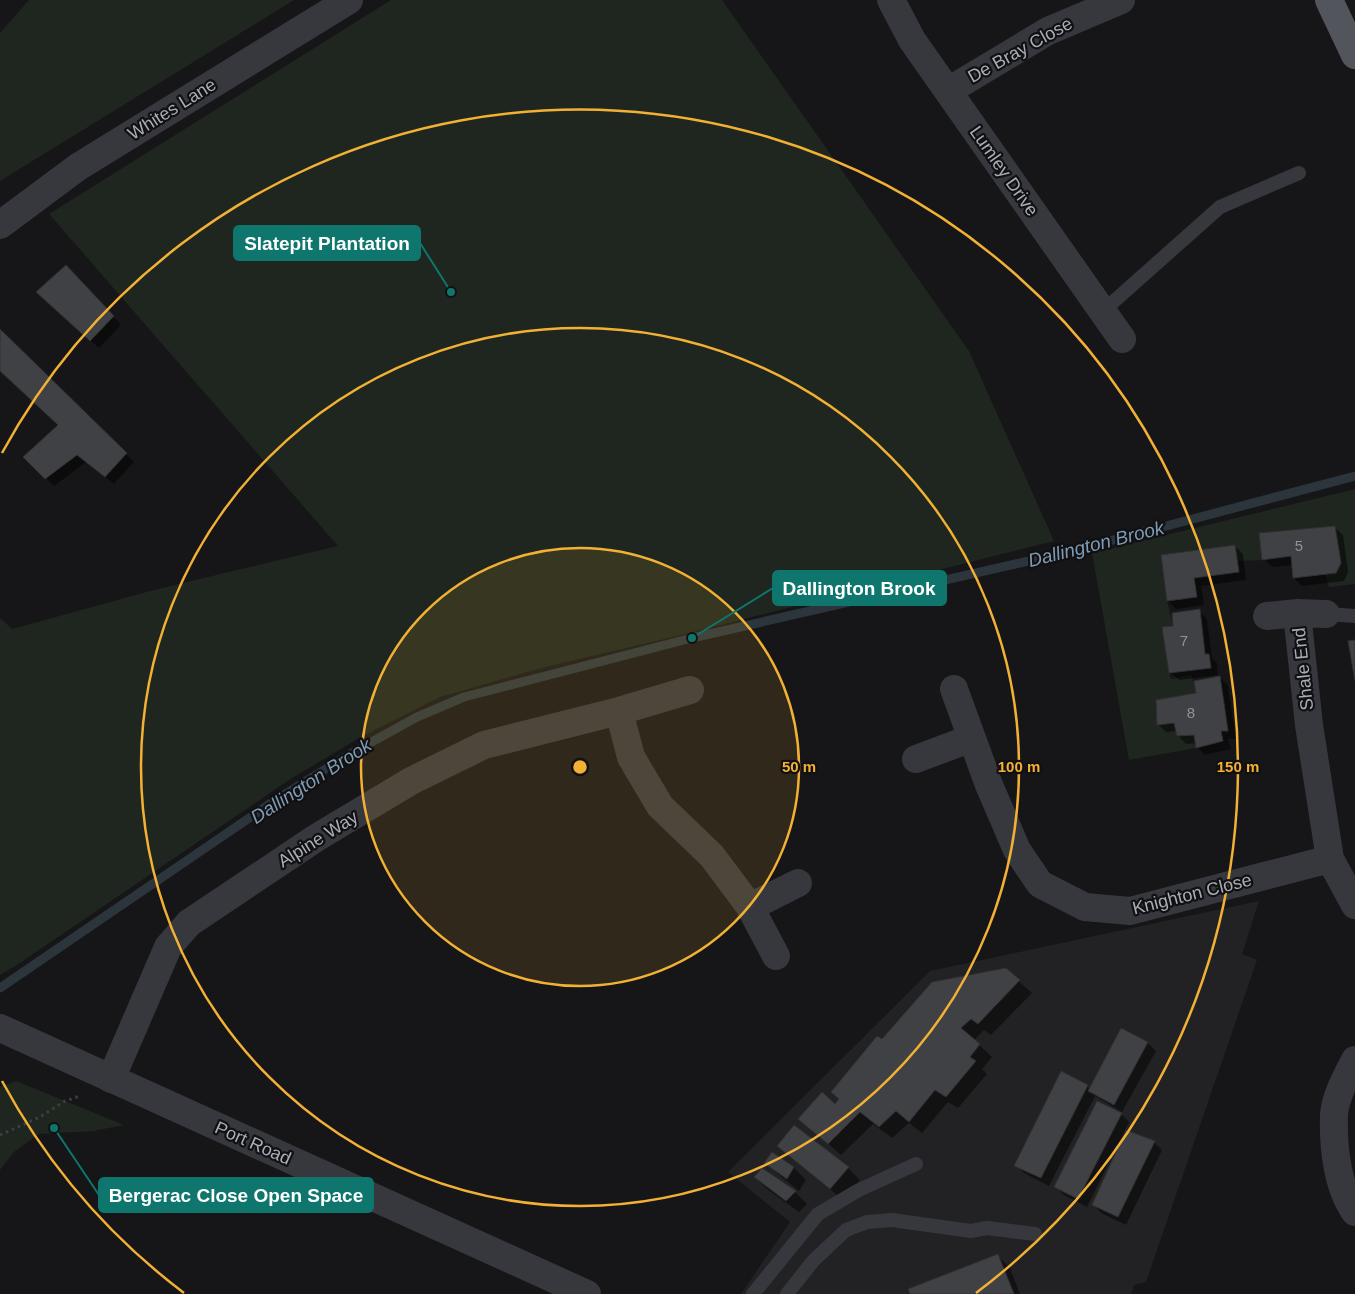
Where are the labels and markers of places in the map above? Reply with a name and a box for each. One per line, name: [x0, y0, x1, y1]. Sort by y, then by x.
callout: Slatepit Plantation: [234, 226, 420, 260]
callout: Dallington Brook: [773, 571, 946, 605]
centre of rings: [571, 758, 589, 776]
callout: Bergerac Close Open Space: [99, 1178, 373, 1212]

